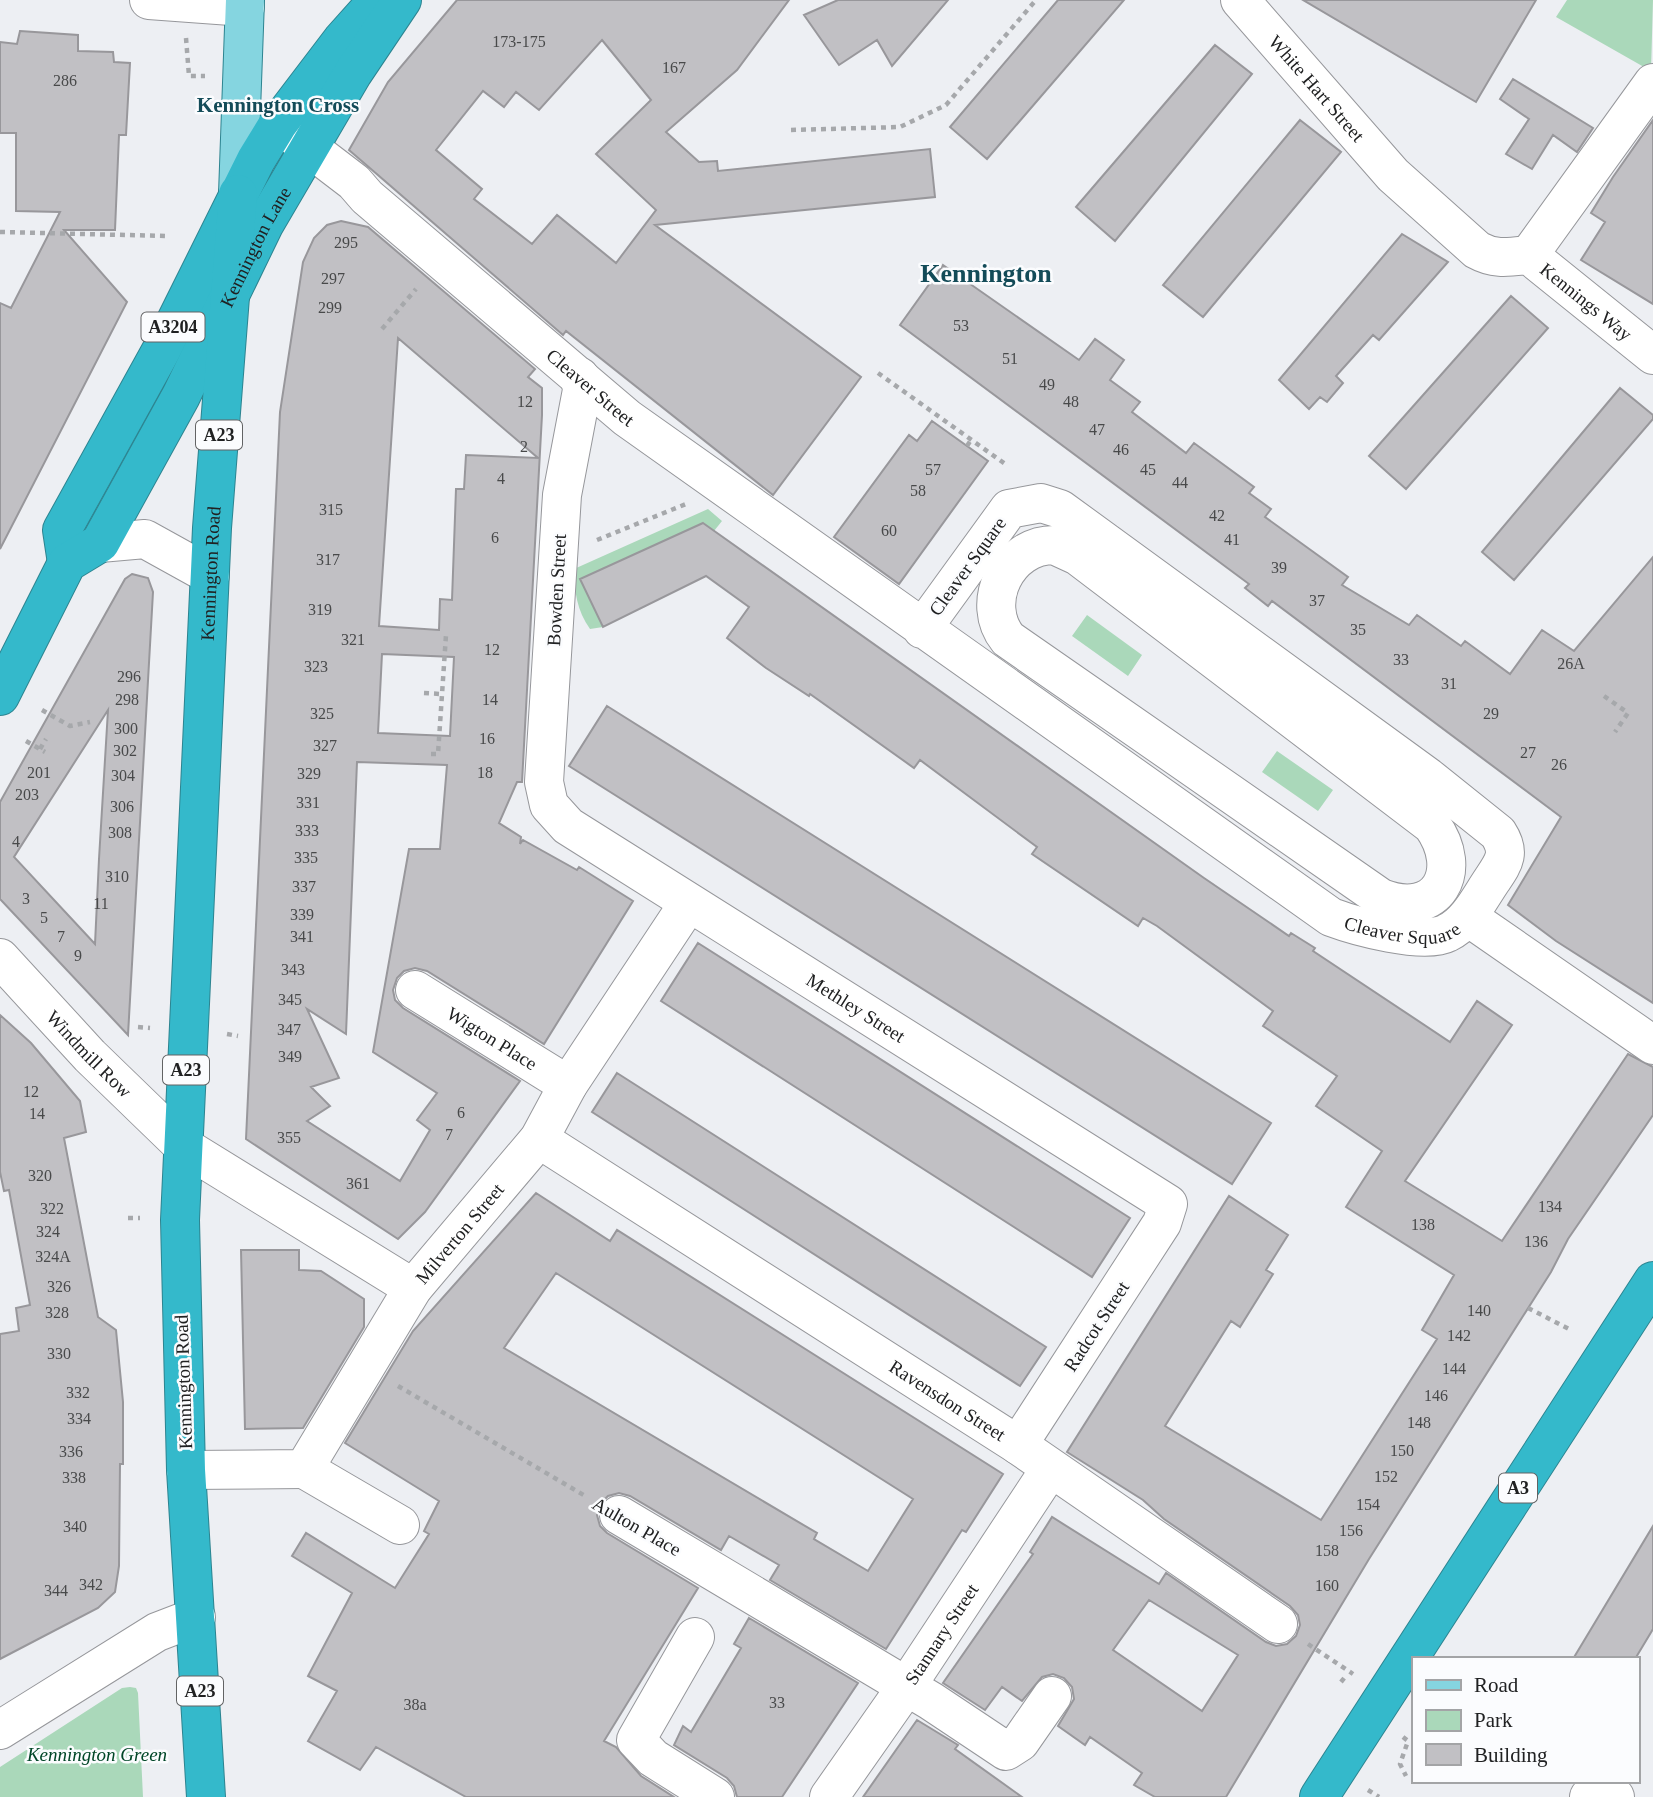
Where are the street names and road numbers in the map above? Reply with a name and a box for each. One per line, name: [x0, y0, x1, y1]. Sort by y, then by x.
street label: White Hart Street: [1265, 31, 1369, 146]
street label: Kennington Lane: [216, 183, 295, 310]
street label: Kennings Way: [1536, 258, 1636, 345]
road number: A3204: [142, 312, 204, 342]
street label: Cleaver Street: [542, 344, 639, 431]
road number: A23: [196, 421, 242, 450]
street label: Kennington Road: [197, 505, 225, 641]
street label: Cleaver Square: [925, 513, 1010, 620]
street label: Bowden Street: [543, 533, 570, 647]
street label: Cleaver Square: [1342, 912, 1464, 948]
street label: Methley Street: [803, 969, 910, 1047]
street label: Wigton Place: [443, 1003, 541, 1074]
street label: Windmill Row: [42, 1006, 136, 1102]
road number: A23: [163, 1056, 209, 1084]
street label: Milverton Street: [411, 1178, 509, 1288]
street label: Radcot Street: [1060, 1277, 1134, 1375]
street label: Kennington Road: [171, 1314, 196, 1450]
street label: Ravensdon Street: [886, 1356, 1010, 1446]
road number: A3: [1499, 1474, 1537, 1503]
street label: Aulton Place: [589, 1493, 685, 1560]
street label: Stannary Street: [901, 1579, 983, 1689]
road number: A23: [177, 1676, 223, 1706]

